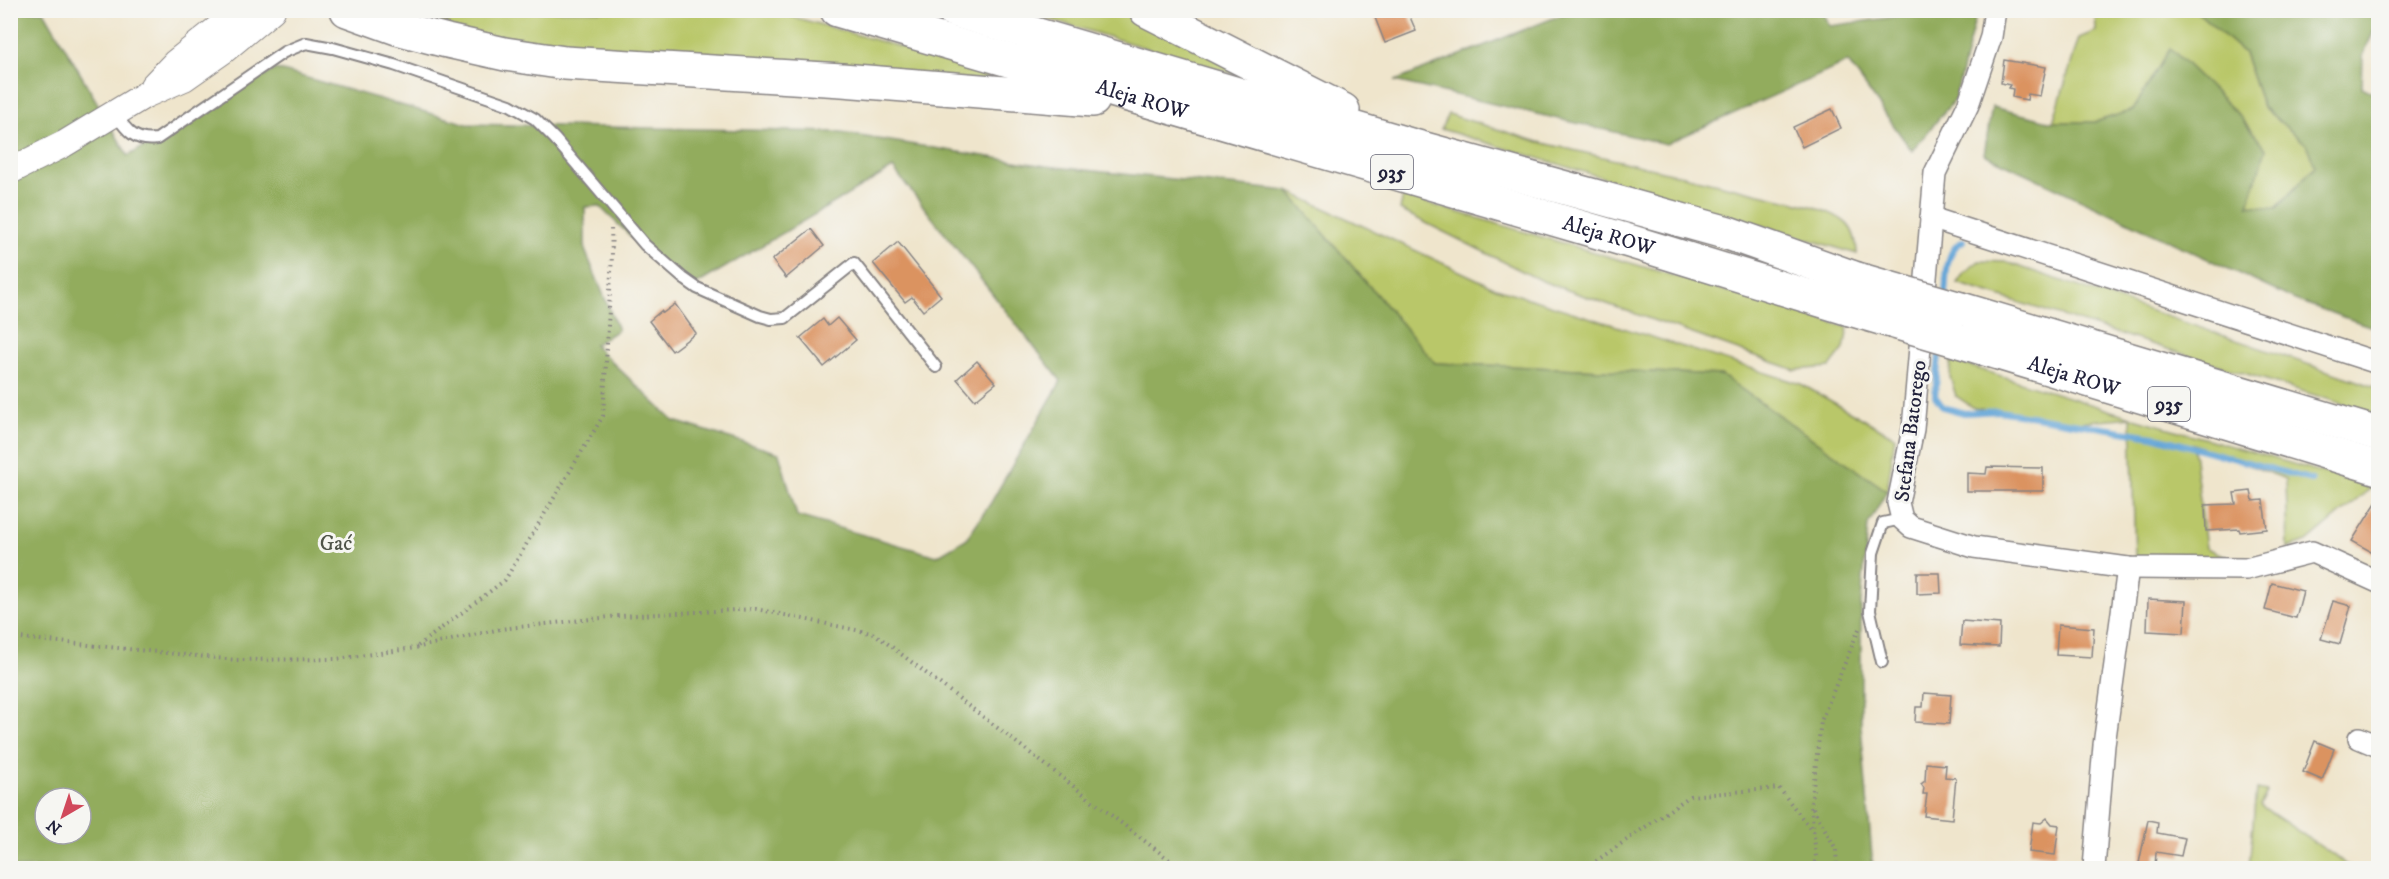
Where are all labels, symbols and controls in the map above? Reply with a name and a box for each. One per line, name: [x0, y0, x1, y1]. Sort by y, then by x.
street label: Aleja ROW: [1093, 74, 1192, 126]
road number: 935: [1371, 155, 1413, 189]
street label: Aleja ROW: [1560, 210, 1658, 262]
street label: Aleja ROW: [2025, 351, 2123, 403]
street label: Stefana Batorego: [1889, 359, 1933, 503]
road number: 935: [2148, 387, 2190, 421]
park label: Gać: [320, 531, 352, 557]
north arrow: [33, 786, 93, 846]
text: N: [43, 815, 66, 839]

